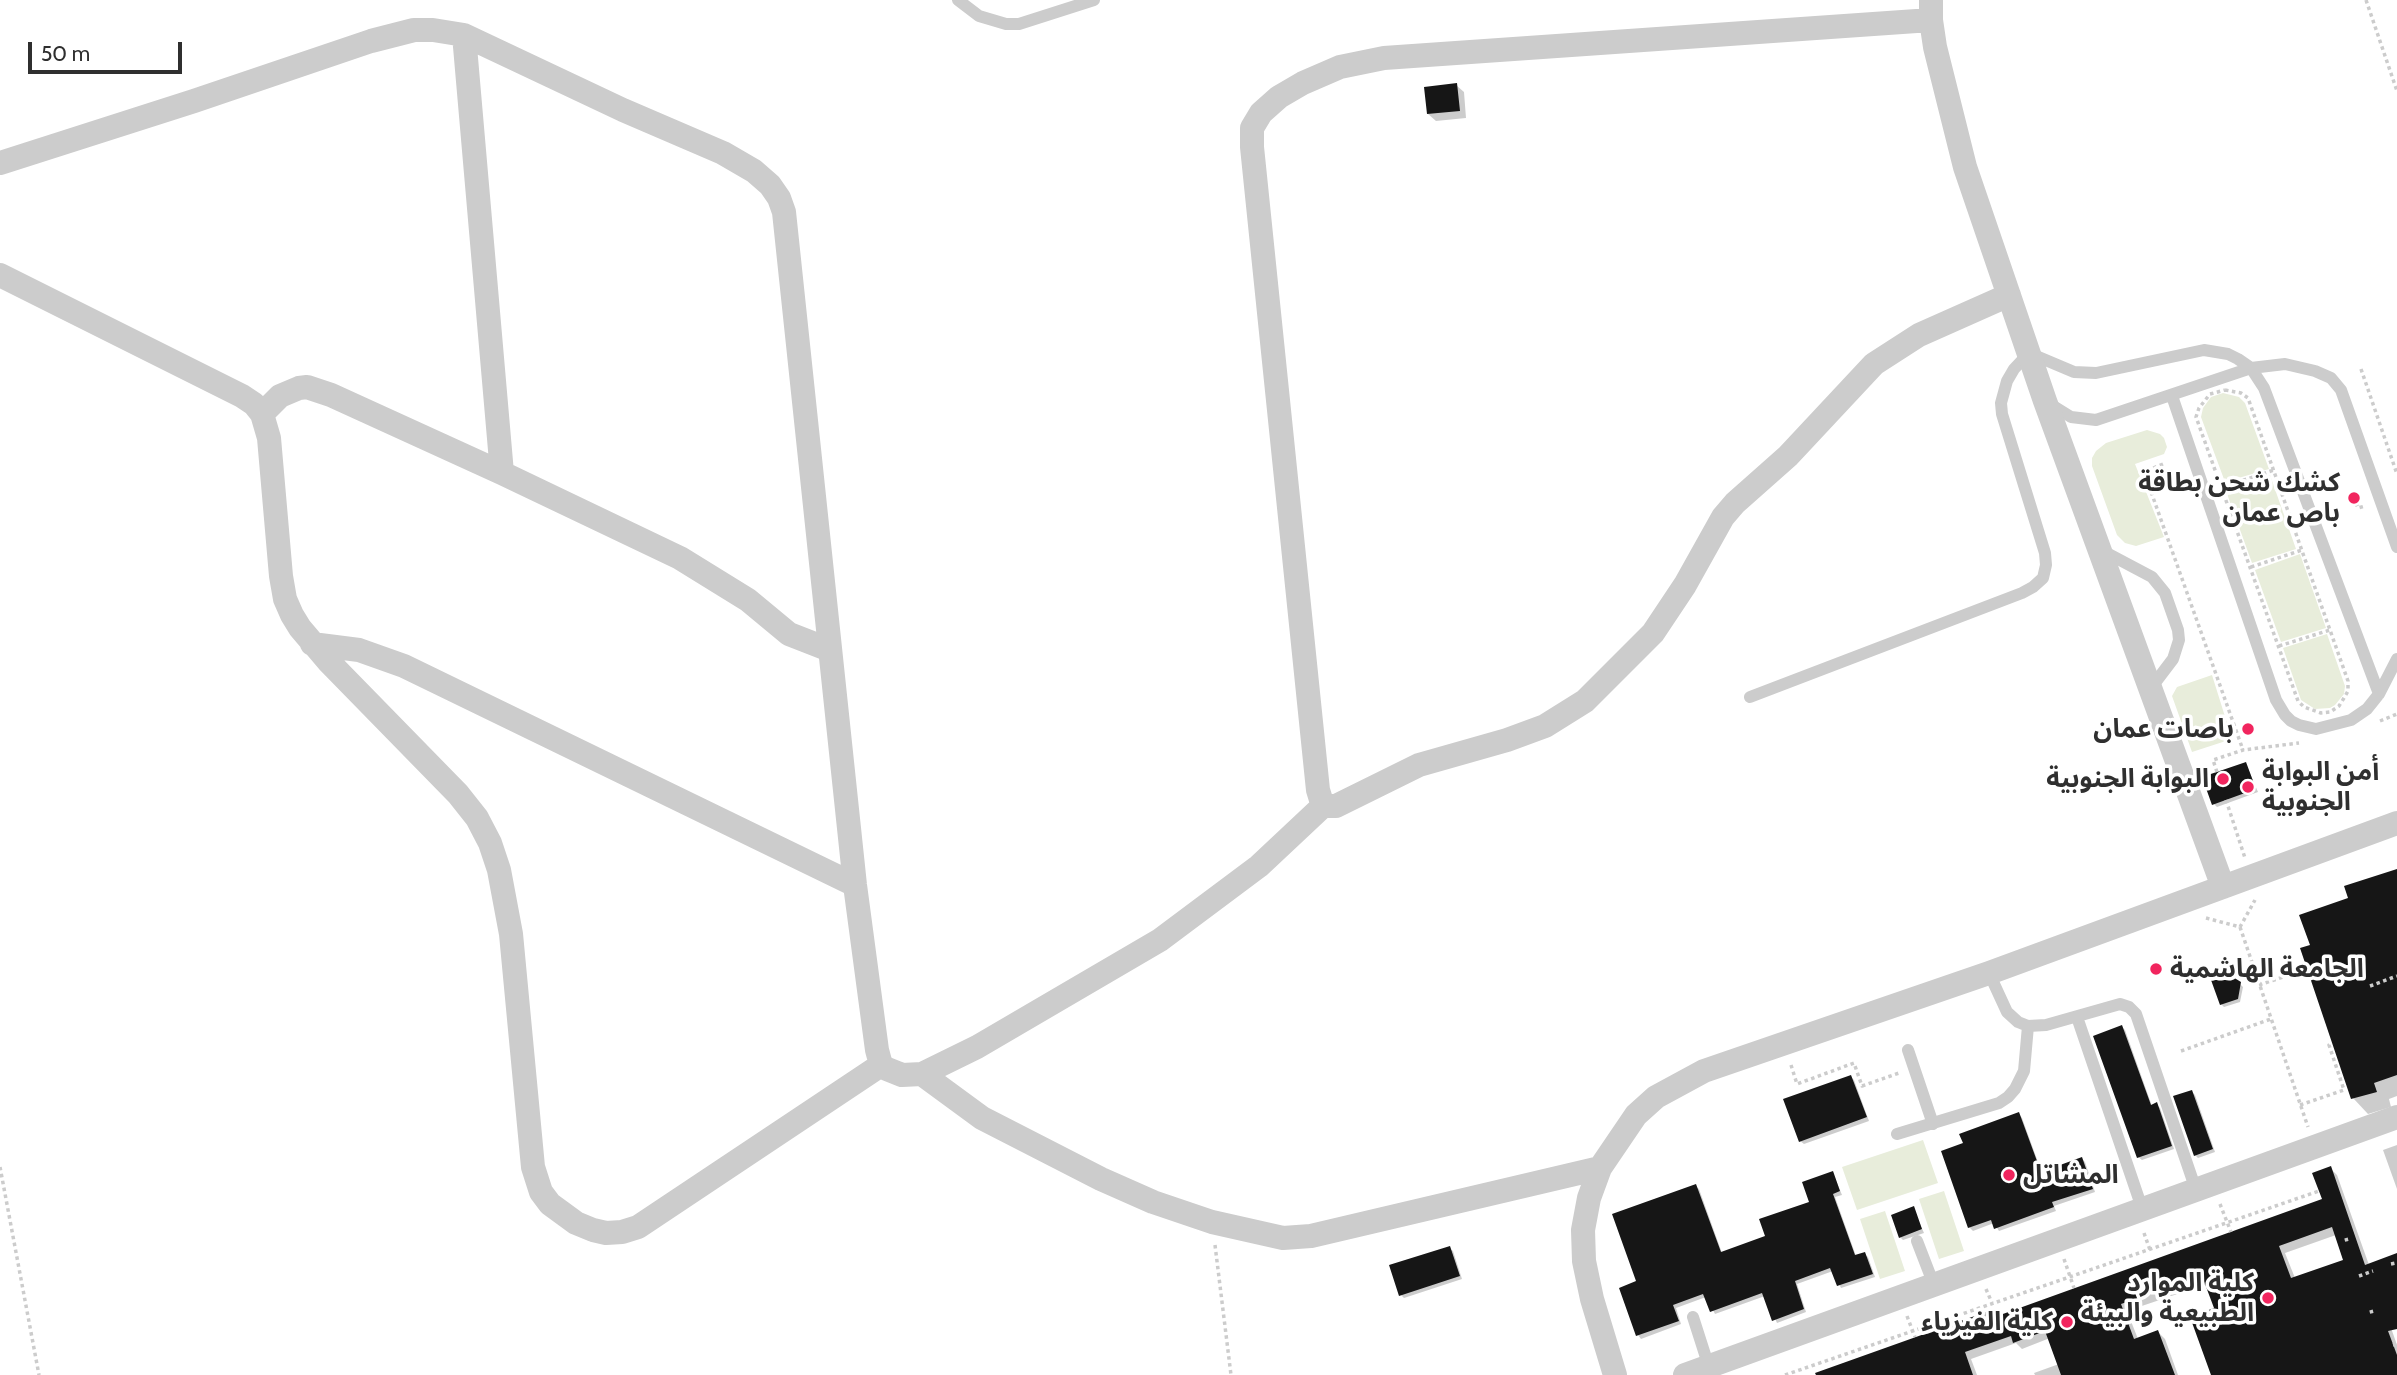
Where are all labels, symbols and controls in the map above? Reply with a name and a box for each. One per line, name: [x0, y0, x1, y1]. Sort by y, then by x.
scale bar: [32, 28, 186, 72]
text: 50 m: [41, 41, 90, 66]
place label: كشك شحن بطاقة باص عمان: [2138, 467, 2340, 528]
marker: كشك شحن بطاقة باص عمان: [2346, 490, 2362, 506]
place label: باصات عمان: [2093, 713, 2234, 745]
marker: باصات عمان: [2240, 721, 2256, 737]
place label: أمن البوابة الجنوبية: [2262, 756, 2379, 818]
place label: البوابة الجنوبية: [2046, 763, 2209, 795]
marker: البوابة الجنوبية: [2215, 771, 2231, 787]
marker: أمن البوابة الجنوبية: [2240, 779, 2256, 795]
place label: الجامعة الهاشمية: [2170, 953, 2364, 985]
marker: الجامعة الهاشمية: [2148, 961, 2164, 977]
place label: المشاتل: [2023, 1159, 2119, 1191]
marker: المشاتل: [2001, 1167, 2017, 1183]
place label: كلية الموارد الطبيعية والبيئة: [2081, 1267, 2254, 1328]
marker: كلية الموارد الطبيعية والبيئة: [2260, 1290, 2276, 1306]
place label: كلية الفيزياء: [1921, 1306, 2053, 1338]
marker: كلية الفيزياء: [2059, 1314, 2075, 1330]

